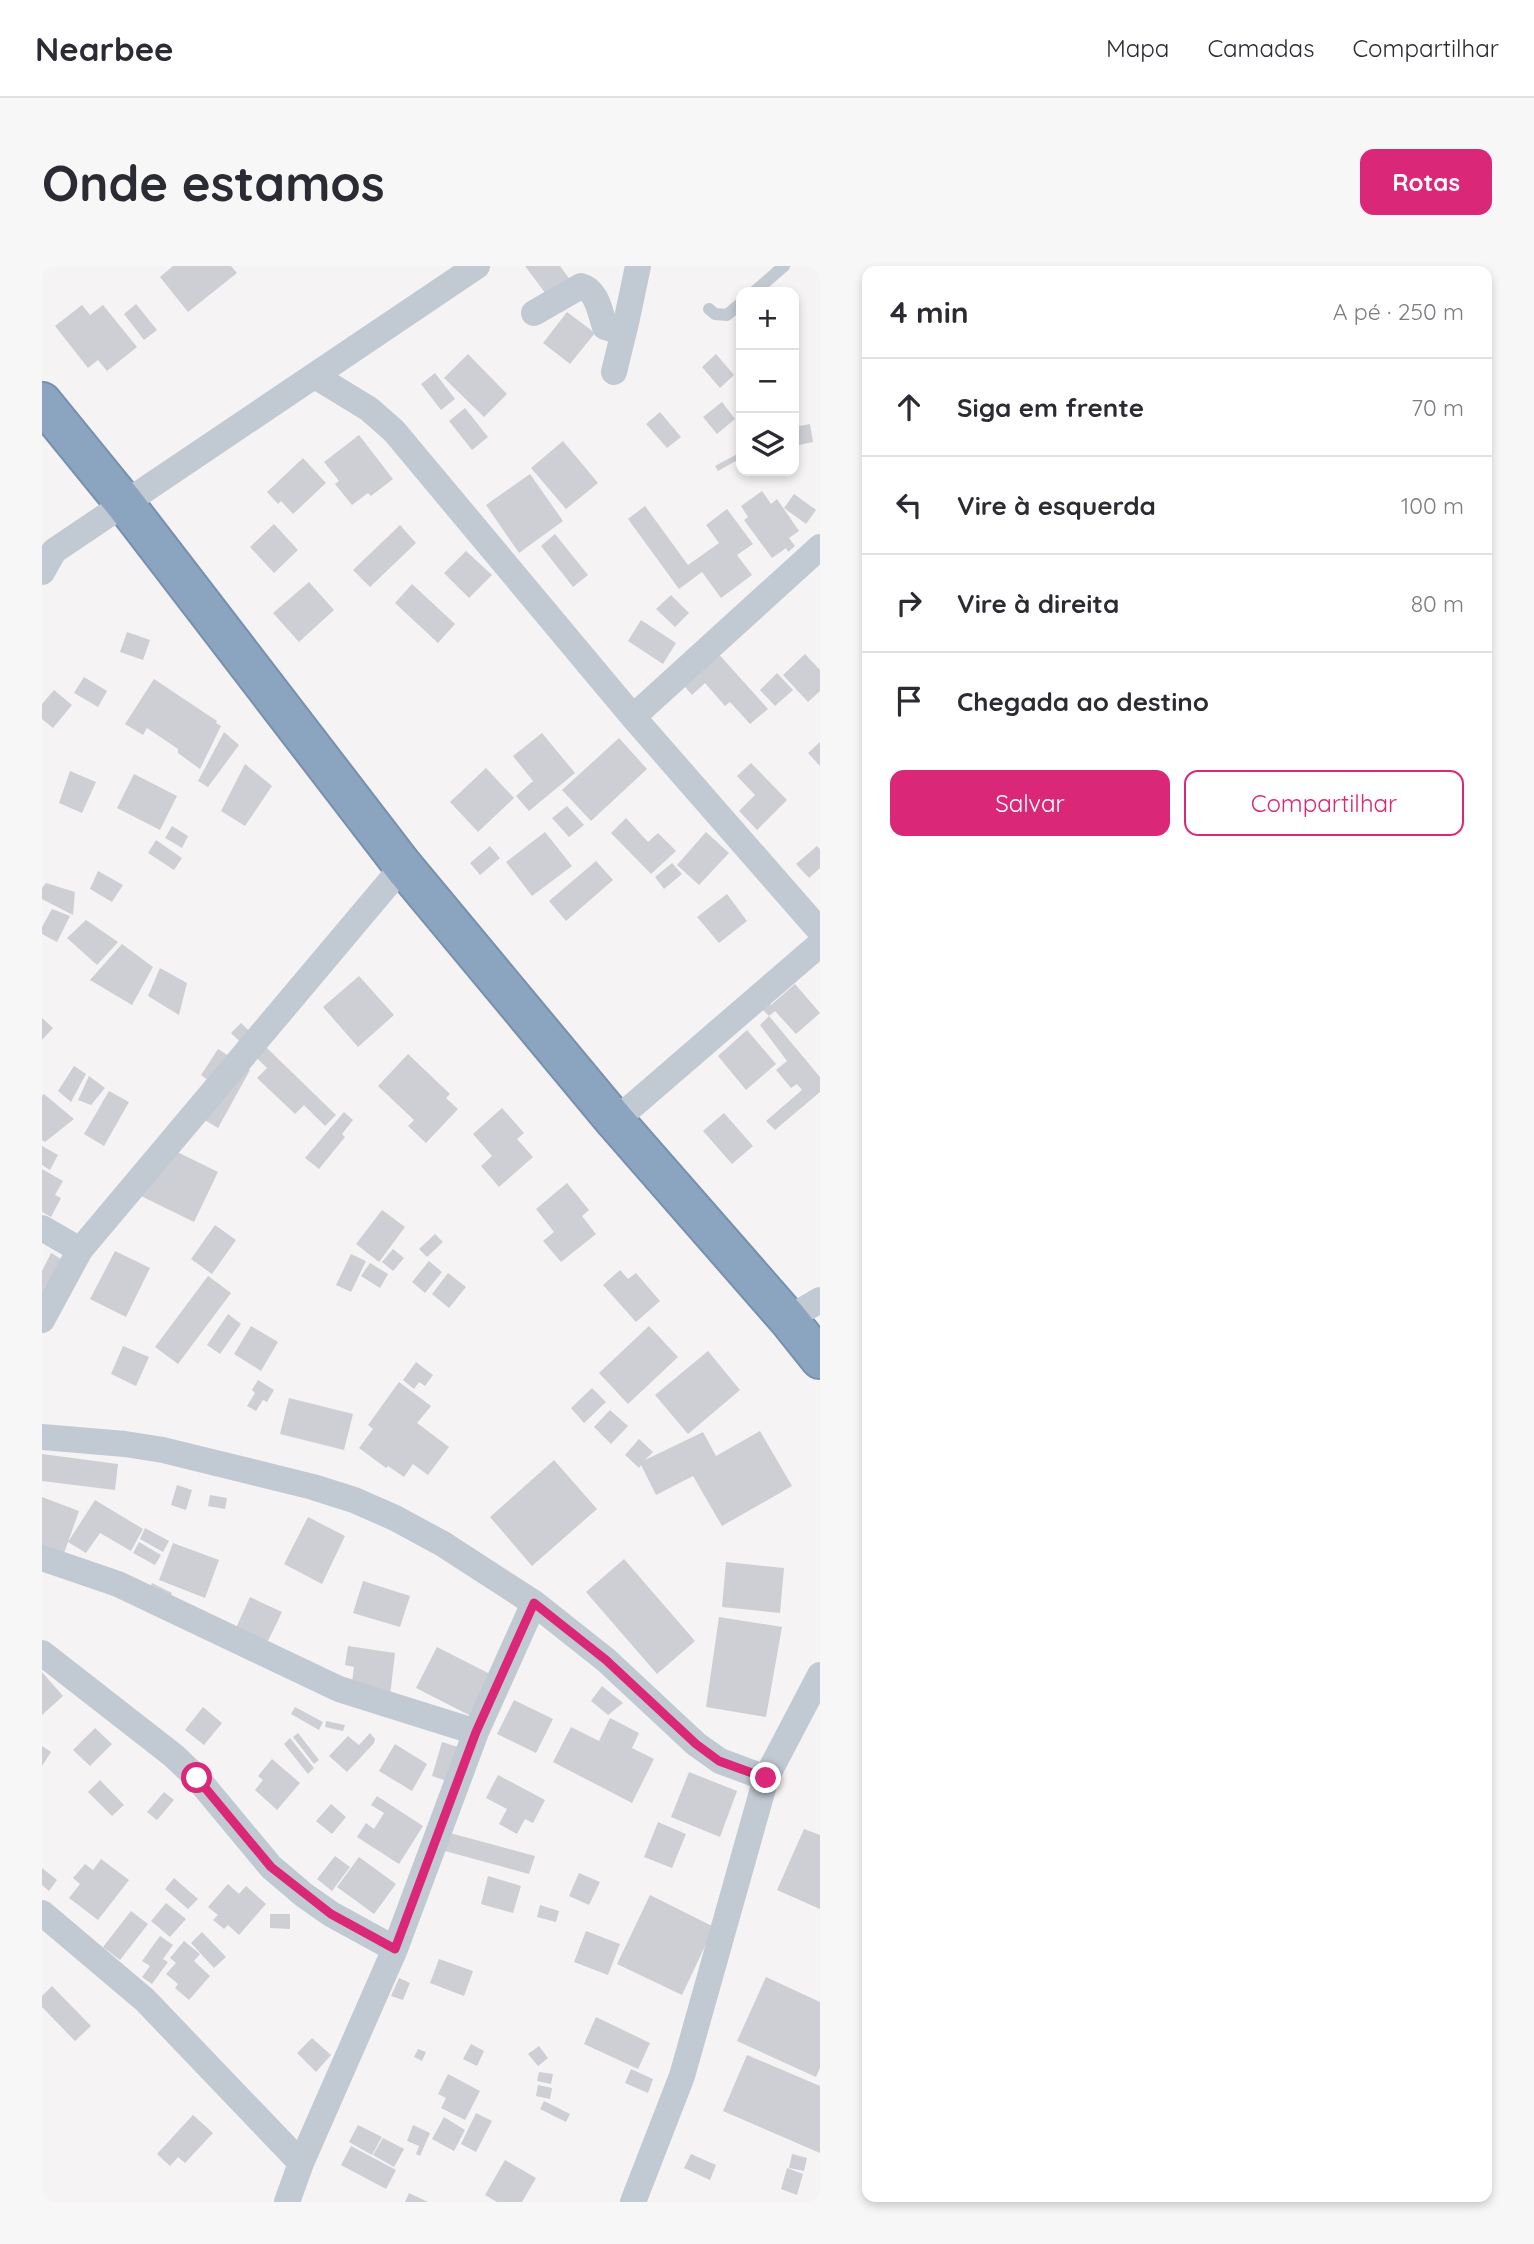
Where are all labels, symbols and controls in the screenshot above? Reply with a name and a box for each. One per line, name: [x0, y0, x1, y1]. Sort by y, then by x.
text: Nearbee: [35, 28, 174, 69]
text: Mapa: [1106, 33, 1169, 63]
text: Camadas: [1207, 33, 1314, 63]
text: Compartilhar: [1352, 33, 1499, 63]
button: Rotas: [1360, 149, 1492, 215]
text: Onde estamos: [42, 152, 385, 213]
map controls: [736, 287, 799, 476]
button: +: [736, 287, 799, 350]
text: 4 min: [890, 293, 969, 331]
text: A pé · 250 m: [1333, 297, 1464, 326]
button: −: [736, 350, 799, 413]
icon: ahead: [890, 388, 928, 426]
text: Siga em frente: [957, 391, 1144, 424]
text: 70 m: [1411, 393, 1464, 422]
button: layers: [736, 413, 799, 476]
icon: left: [890, 486, 928, 524]
text: Vire à esquerda: [957, 489, 1156, 522]
text: 100 m: [1401, 491, 1464, 520]
icon: right: [890, 584, 928, 622]
text: Vire à direita: [957, 587, 1119, 620]
text: 80 m: [1411, 589, 1464, 618]
icon: arrive: [890, 682, 928, 720]
text: Chegada ao destino: [957, 685, 1209, 718]
button: Salvar: [890, 770, 1170, 836]
button: Compartilhar: [1184, 770, 1464, 836]
route start: [181, 1762, 212, 1793]
route end: [750, 1762, 781, 1793]

